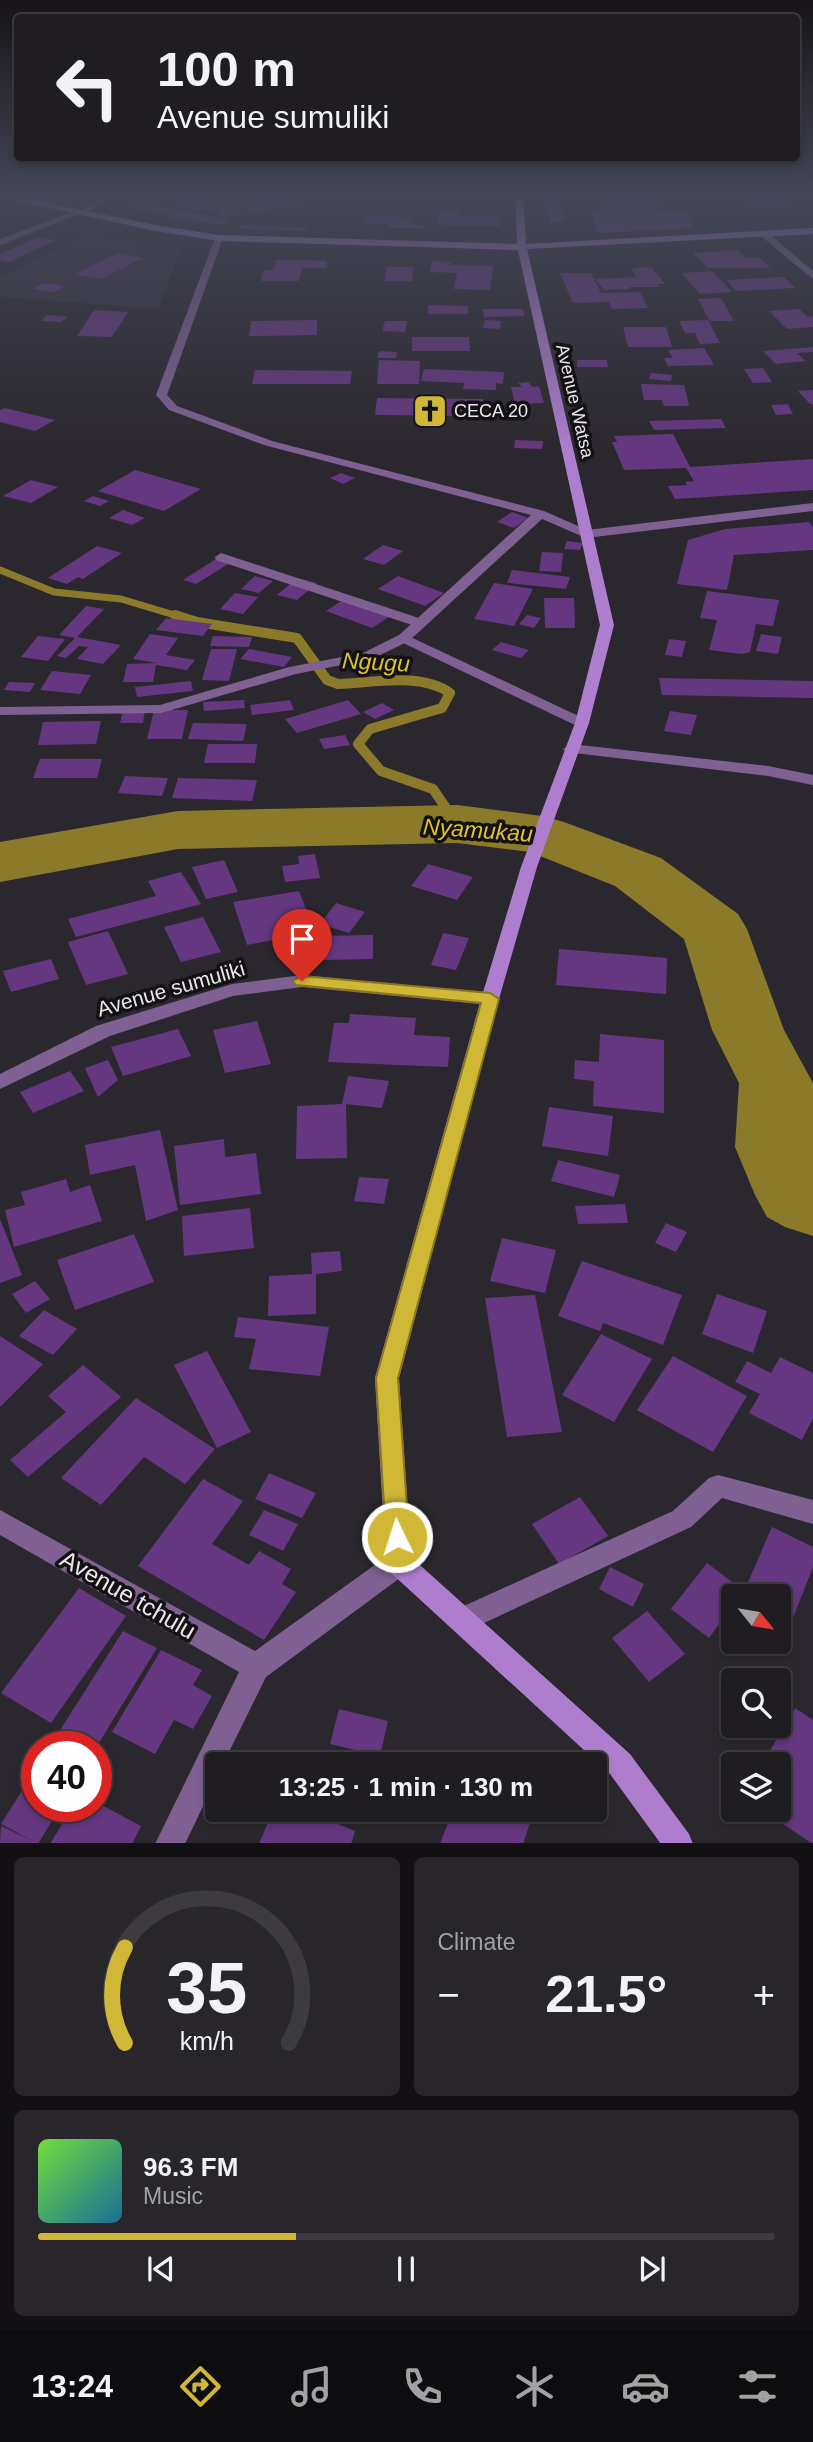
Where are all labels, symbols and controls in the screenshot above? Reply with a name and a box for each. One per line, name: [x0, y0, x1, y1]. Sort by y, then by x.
icon: left: [42, 42, 133, 133]
text: 100 m: [157, 42, 296, 96]
text: Avenue sumuliki: [157, 99, 389, 135]
street label: Avenue Watsa: [552, 342, 598, 461]
church icon: CECA 20: [411, 392, 449, 430]
place label: CECA 20: [454, 401, 528, 421]
water label: Ngugu: [341, 647, 411, 677]
water label: Nyamukau: [422, 813, 534, 847]
pin: [272, 909, 332, 981]
icon: arrive: [283, 920, 321, 958]
street label: Avenue sumuliki: [94, 956, 247, 1021]
position arrow: [360, 1500, 434, 1574]
street label: Avenue tchulu: [56, 1545, 201, 1644]
north arrow: [721, 1584, 791, 1654]
map controls: [721, 1584, 791, 1822]
button: search: [721, 1668, 791, 1738]
speed limit sign: 40: [21, 1731, 112, 1822]
button: layers: [721, 1752, 791, 1822]
text: 13:25 · 1 min · 130 m: [279, 1772, 533, 1802]
text: Climate: [438, 1929, 515, 1955]
text: 35: [166, 1947, 247, 2028]
text: 21.5°: [545, 1965, 667, 2023]
text: −: [438, 1974, 460, 2016]
text: +: [753, 1974, 775, 2016]
text: km/h: [180, 2026, 234, 2054]
text: 96.3 FM: [143, 2152, 238, 2182]
text: Music: [143, 2183, 203, 2209]
icon: previous: [142, 2250, 180, 2288]
icon: pause: [387, 2250, 425, 2288]
icon: next: [633, 2250, 671, 2288]
icon: directions: [176, 2362, 225, 2411]
icon: music: [287, 2362, 336, 2411]
icon: phone: [398, 2362, 447, 2411]
icon: climate: [510, 2362, 559, 2411]
icon: car: [621, 2362, 670, 2411]
icon: filters: [733, 2362, 782, 2411]
text: 13:24: [31, 2368, 113, 2404]

